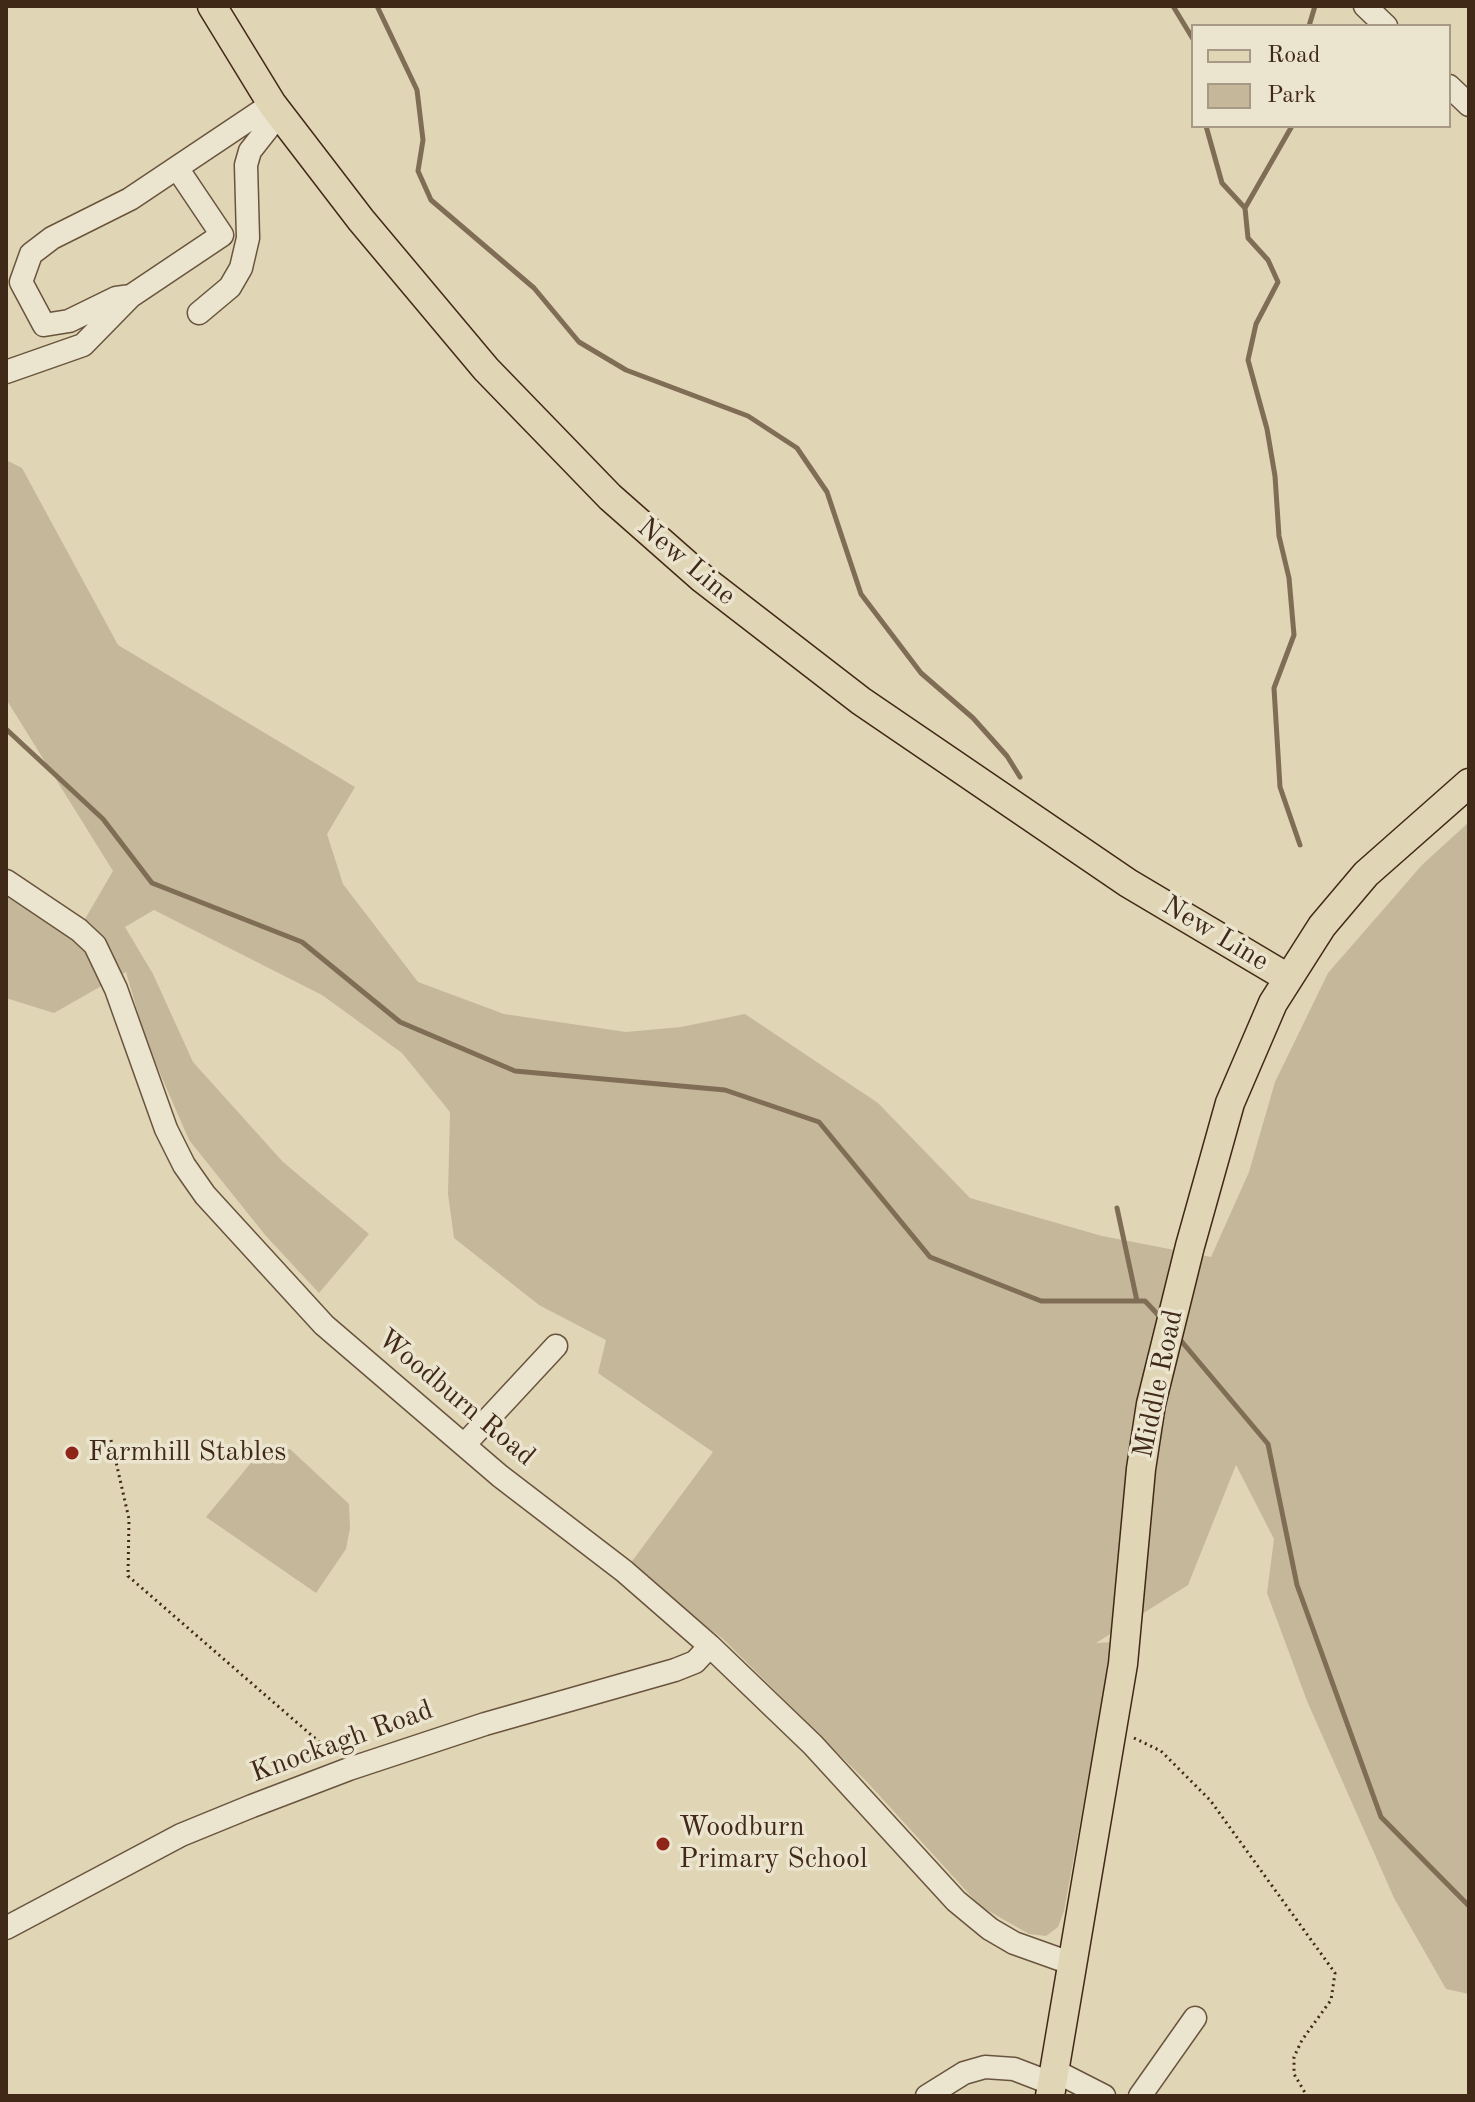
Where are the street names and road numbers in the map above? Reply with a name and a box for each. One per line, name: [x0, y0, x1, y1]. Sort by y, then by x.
street label: New Line: [630, 511, 742, 613]
street label: New Line: [1156, 889, 1274, 979]
street label: Middle Road: [1127, 1307, 1191, 1461]
street label: Woodburn Road: [370, 1322, 542, 1474]
street label: Knockagh Road: [246, 1693, 438, 1791]

